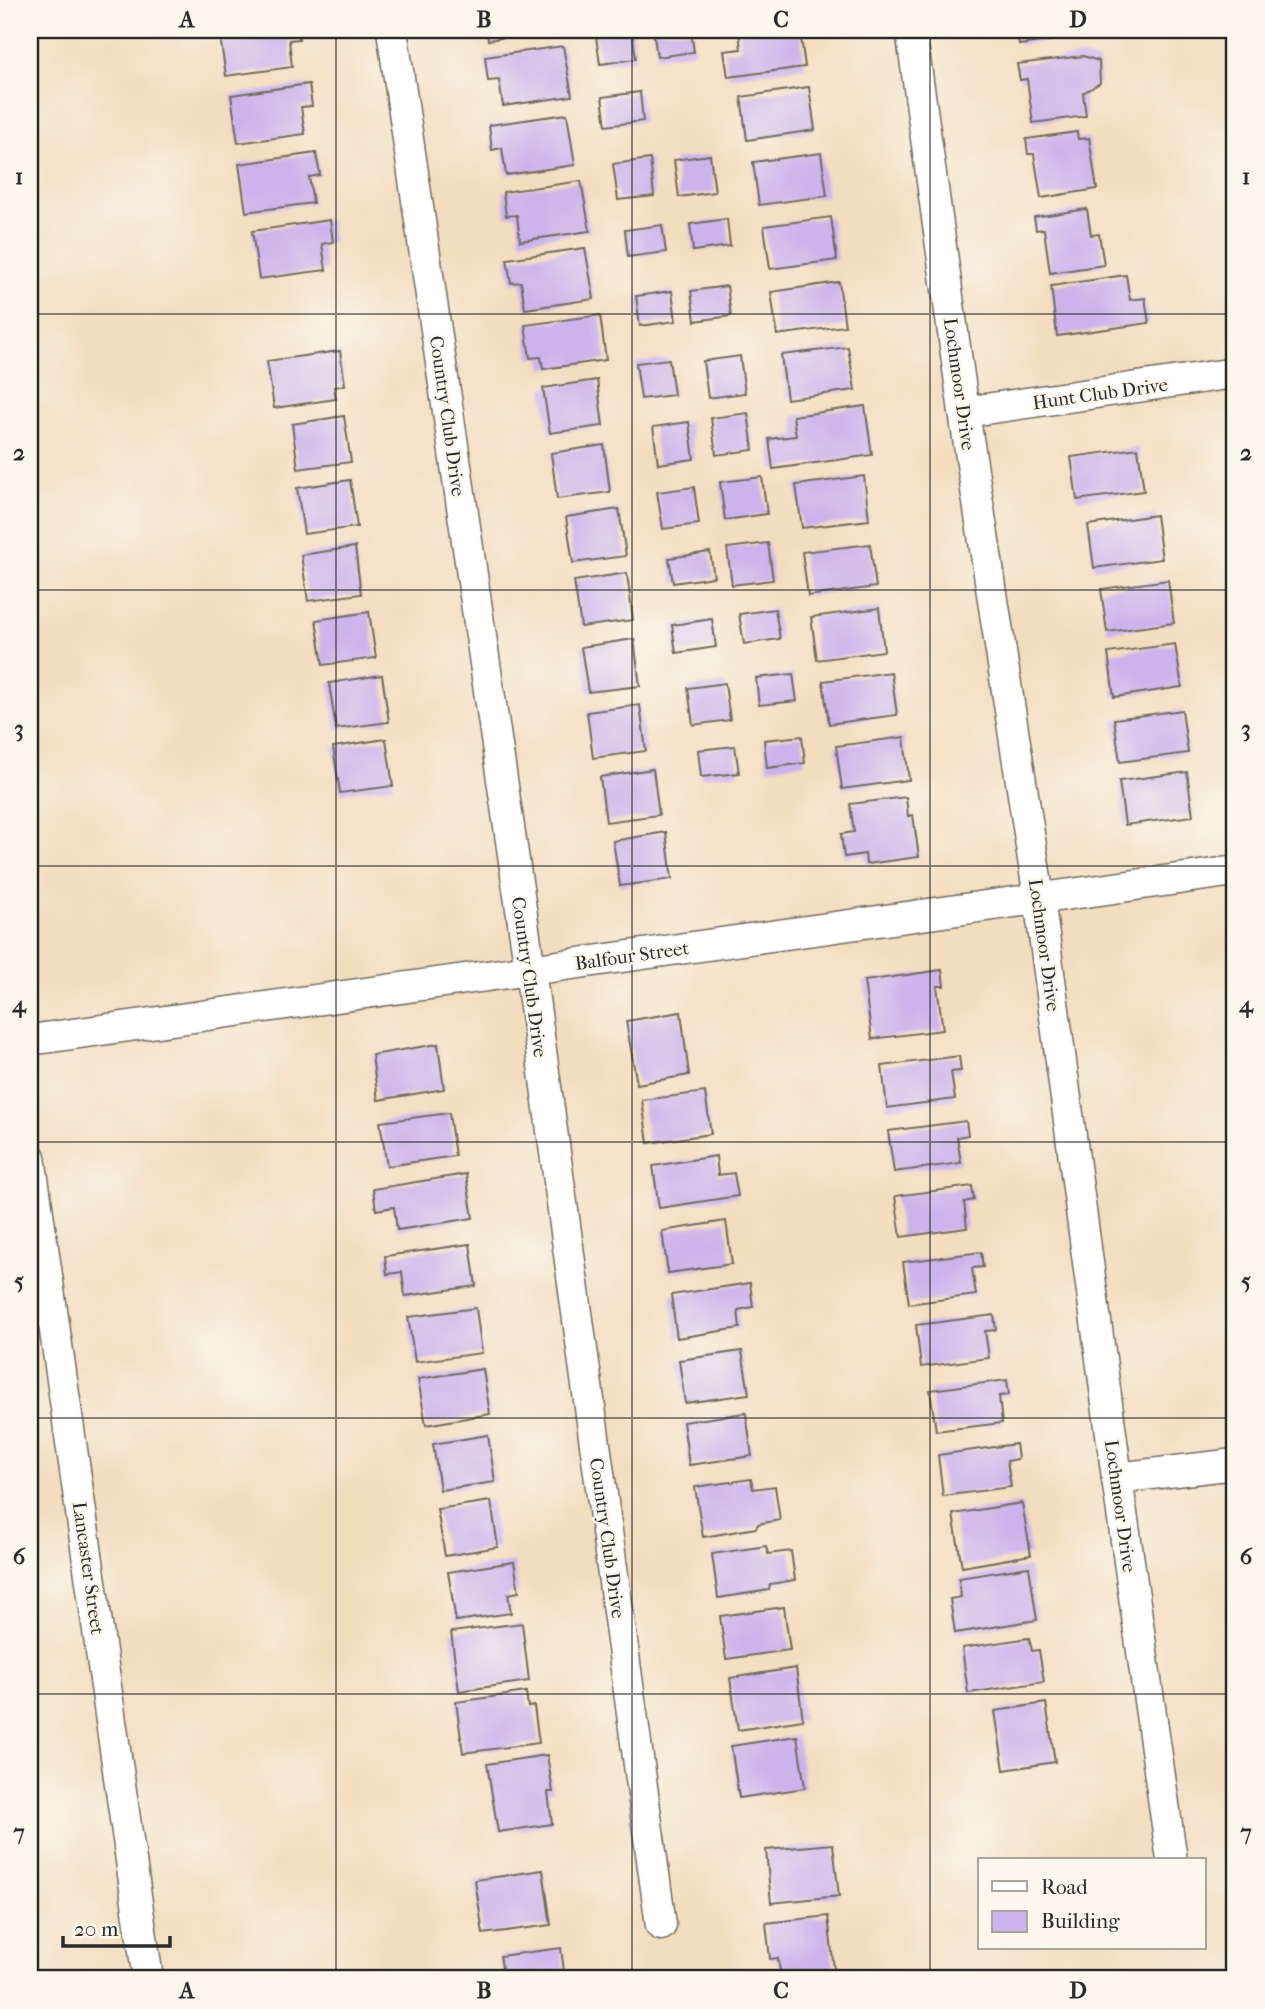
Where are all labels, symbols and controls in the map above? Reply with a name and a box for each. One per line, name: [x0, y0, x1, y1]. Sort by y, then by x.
text: A: [178, 6, 196, 33]
text: B: [477, 6, 492, 33]
text: C: [773, 6, 789, 33]
text: D: [1069, 6, 1087, 33]
text: 1: [15, 163, 23, 190]
text: 1: [1242, 163, 1250, 190]
street label: Lochmoor Drive: [939, 316, 979, 452]
street label: Country Club Drive: [425, 334, 469, 498]
street label: Hunt Club Drive: [1031, 374, 1169, 414]
text: 2: [13, 439, 25, 466]
text: 2: [1240, 439, 1252, 466]
text: 3: [14, 715, 24, 742]
text: 3: [1241, 715, 1251, 742]
street label: Lochmoor Drive: [1024, 877, 1064, 1013]
street label: Country Club Drive: [507, 895, 551, 1059]
street label: Balfour Street: [574, 937, 691, 975]
text: 4: [11, 991, 27, 1018]
text: 4: [1238, 991, 1254, 1018]
text: 5: [14, 1267, 24, 1294]
text: 5: [1241, 1267, 1251, 1294]
street label: Lochmoor Drive: [1100, 1438, 1140, 1574]
street label: Country Club Drive: [585, 1456, 629, 1620]
street label: Lancaster Street: [68, 1500, 108, 1636]
text: 6: [13, 1543, 26, 1570]
text: 6: [1240, 1543, 1253, 1570]
text: 7: [12, 1819, 25, 1846]
text: 7: [1239, 1819, 1252, 1846]
legend: [978, 1858, 1206, 1950]
text: Road: [1041, 1875, 1088, 1899]
scale bar: [63, 1904, 170, 1948]
text: Building: [1041, 1909, 1120, 1933]
text: 20 m: [74, 1917, 119, 1941]
text: A: [178, 1977, 196, 2004]
text: B: [477, 1977, 492, 2004]
text: C: [773, 1977, 789, 2004]
text: D: [1069, 1977, 1087, 2004]

